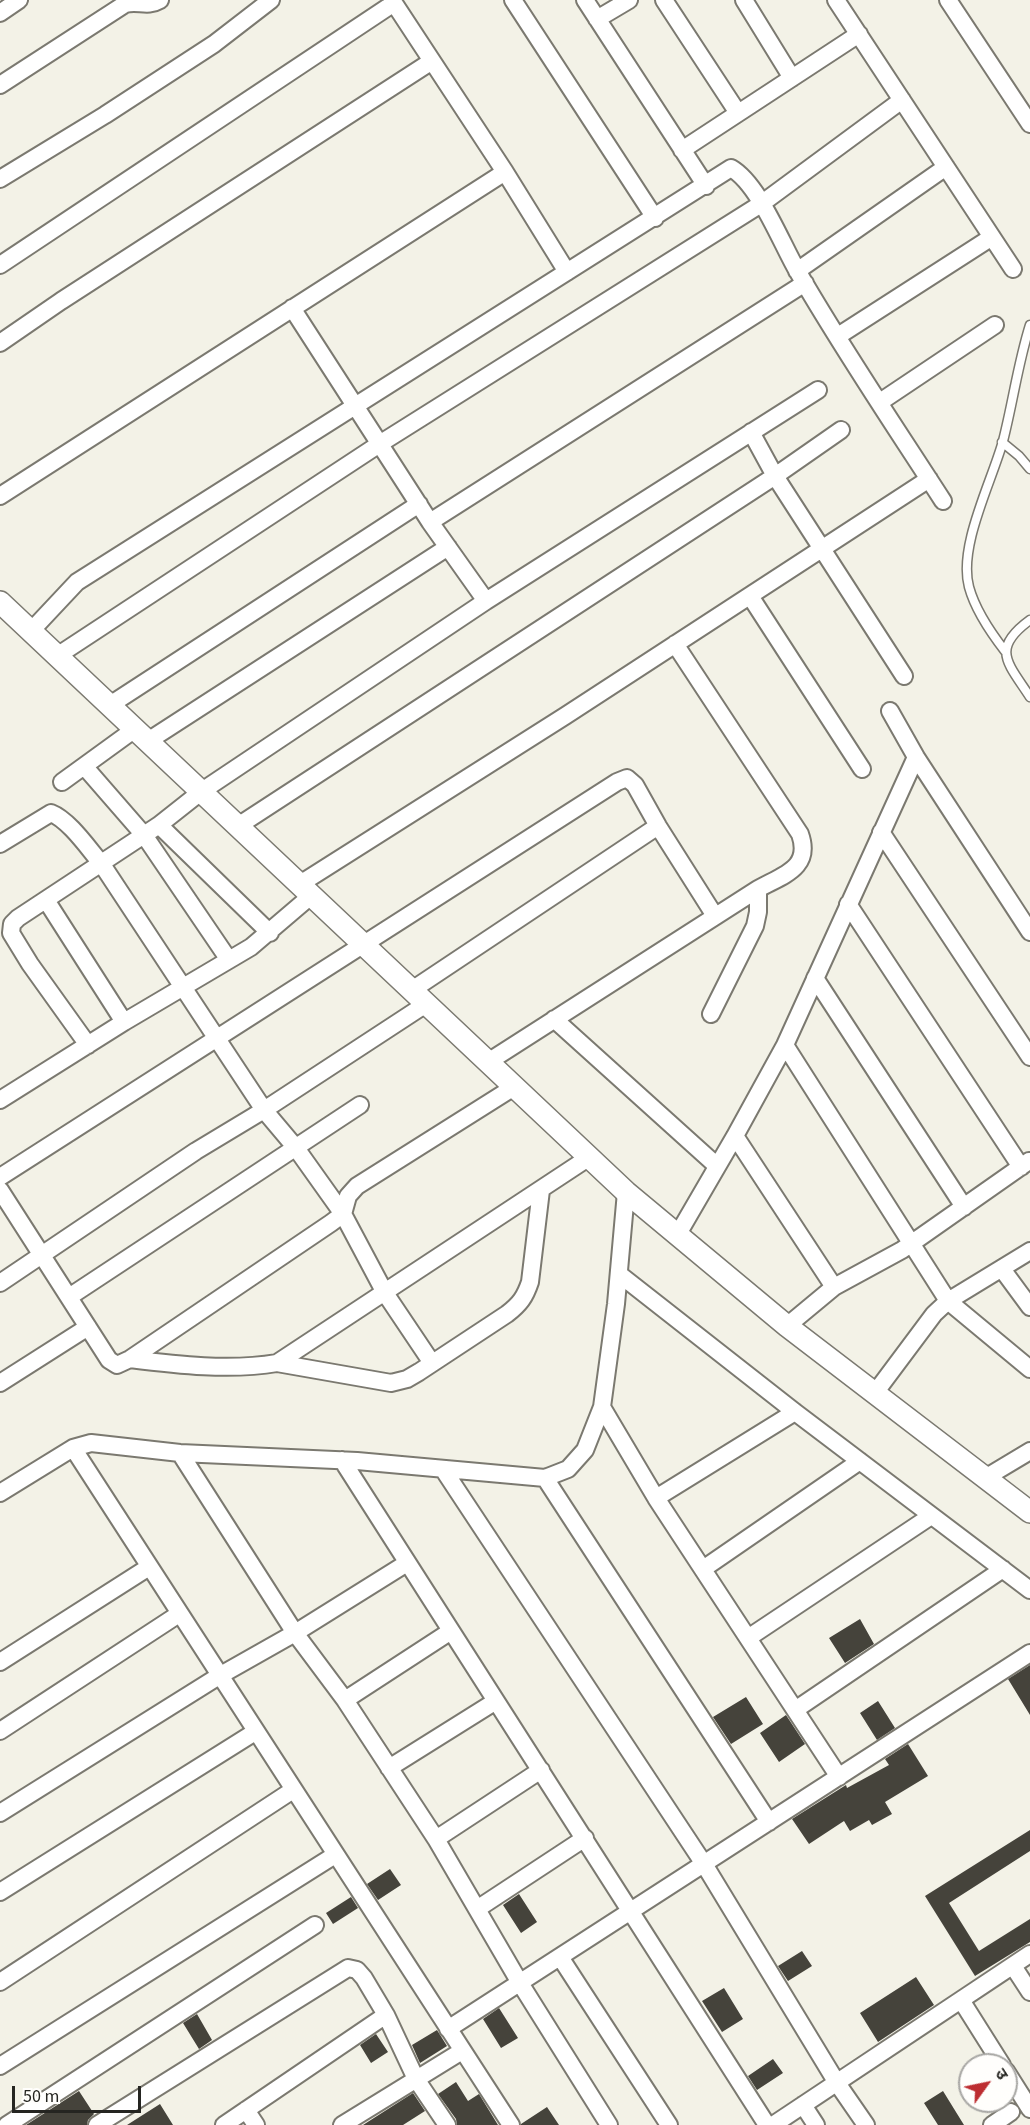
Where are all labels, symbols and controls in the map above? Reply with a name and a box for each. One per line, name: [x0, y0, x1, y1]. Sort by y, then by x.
north arrow: [958, 2053, 1018, 2113]
text: उ: [990, 2064, 1013, 2084]
scale bar: [15, 2074, 144, 2112]
text: 50 m: [23, 2084, 59, 2109]

